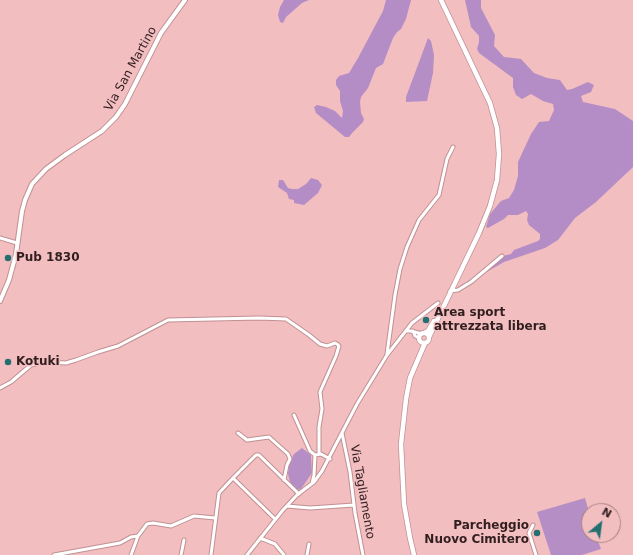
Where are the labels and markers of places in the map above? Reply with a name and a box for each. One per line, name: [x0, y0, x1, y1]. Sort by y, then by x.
place label: Pub 1830: [16, 251, 80, 265]
marker: Pub 1830: [3, 253, 13, 263]
place label: Area sport attrezzata libera: [434, 306, 547, 334]
marker: Area sport attrezzata libera: [421, 315, 431, 325]
place label: Kotuki: [16, 355, 60, 369]
marker: Kotuki: [3, 357, 13, 367]
place label: Parcheggio Nuovo Cimitero: [424, 519, 529, 547]
marker: Parcheggio Nuovo Cimitero: [532, 528, 542, 538]

